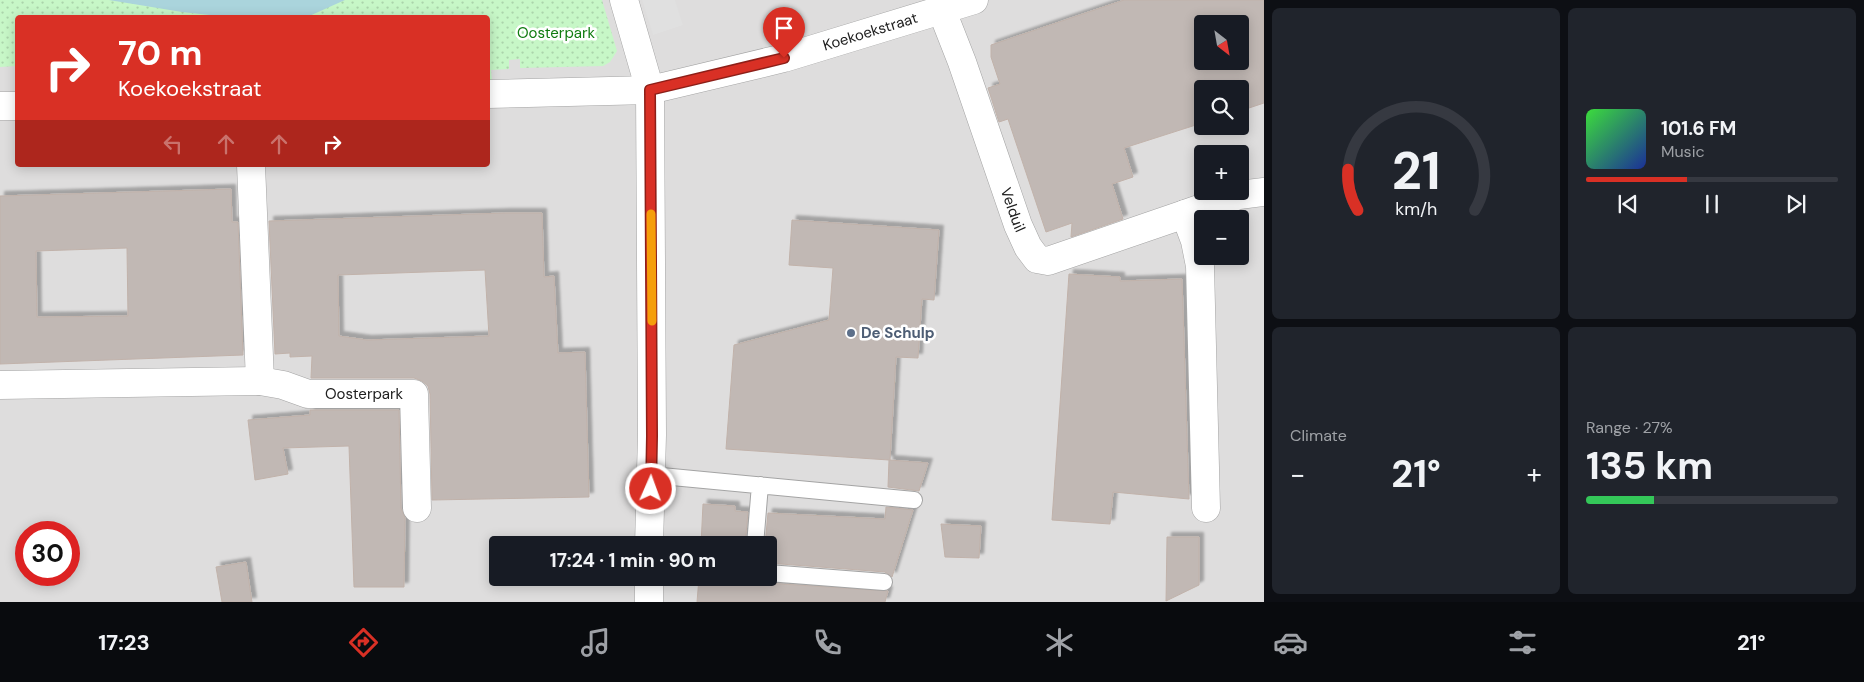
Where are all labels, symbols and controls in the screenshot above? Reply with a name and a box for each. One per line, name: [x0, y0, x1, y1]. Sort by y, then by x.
pin: [763, 7, 805, 58]
street label: Koekoekstraat: [820, 8, 920, 56]
icon: arrive: [770, 14, 798, 42]
north arrow: [1194, 15, 1249, 70]
map controls: [1194, 15, 1249, 265]
park label: Oosterpark: [517, 23, 595, 43]
text: 70 m: [118, 30, 202, 76]
icon: right: [35, 35, 100, 100]
text: Koekoekstraat: [118, 74, 262, 103]
button: search: [1194, 80, 1249, 135]
text: 101.6 FM: [1661, 116, 1736, 141]
icon: left: [159, 130, 187, 158]
icon: ahead: [212, 130, 240, 158]
icon: ahead: [265, 130, 293, 158]
icon: right: [318, 130, 346, 158]
text: 21: [1392, 137, 1440, 205]
text: Music: [1661, 141, 1705, 162]
button: +: [1194, 145, 1249, 200]
street label: Velduil: [996, 185, 1030, 235]
icon: previous: [1614, 190, 1642, 218]
icon: pause: [1698, 190, 1726, 218]
icon: next: [1782, 190, 1810, 218]
text: km/h: [1395, 197, 1437, 221]
button: −: [1194, 210, 1249, 265]
place label: De Schulp: [861, 323, 935, 343]
marker: De Schulp: [845, 327, 857, 339]
street label: Oosterpark: [325, 384, 404, 404]
text: Range · 27%: [1586, 417, 1673, 438]
text: Climate: [1290, 425, 1347, 446]
text: 135 km: [1586, 441, 1713, 491]
text: 21°: [1391, 449, 1441, 499]
text: −: [1290, 456, 1305, 493]
text: +: [1527, 456, 1542, 493]
position arrow: [624, 462, 676, 514]
speed limit sign: 30: [15, 521, 80, 586]
text: 17:24 · 1 min · 90 m: [550, 548, 716, 573]
icon: directions: [346, 625, 381, 660]
icon: music: [578, 625, 613, 660]
icon: phone: [810, 625, 845, 660]
icon: climate: [1042, 625, 1077, 660]
icon: car: [1273, 625, 1308, 660]
icon: filters: [1505, 625, 1540, 660]
text: 17:23: [98, 628, 150, 657]
text: 21°: [1737, 628, 1766, 657]

